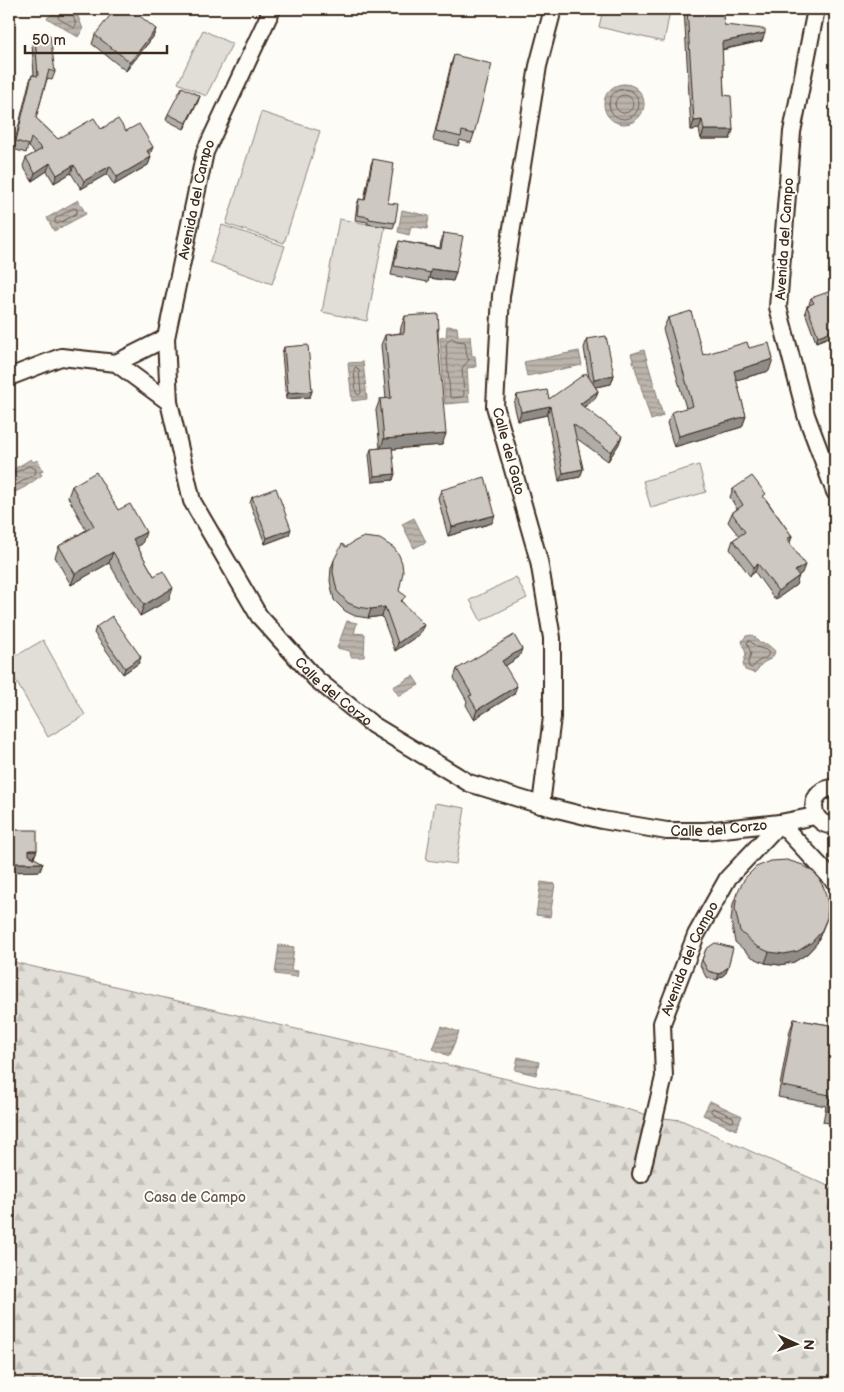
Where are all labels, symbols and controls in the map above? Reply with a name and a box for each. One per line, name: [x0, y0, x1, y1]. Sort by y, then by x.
scale bar: [25, 22, 168, 54]
text: 50 m: [32, 31, 66, 50]
street label: Avenida del Campo: [175, 137, 219, 261]
street label: Avenida del Campo: [772, 177, 797, 301]
street label: Calle del Gato: [489, 406, 528, 497]
street label: Calle del Corzo: [291, 654, 376, 730]
street label: Calle del Corzo: [670, 816, 768, 840]
street label: Avenida del Campo: [658, 898, 722, 1018]
park label: Casa de Campo: [144, 1189, 246, 1206]
north arrow: [772, 1320, 822, 1370]
text: N: [800, 1339, 817, 1350]

